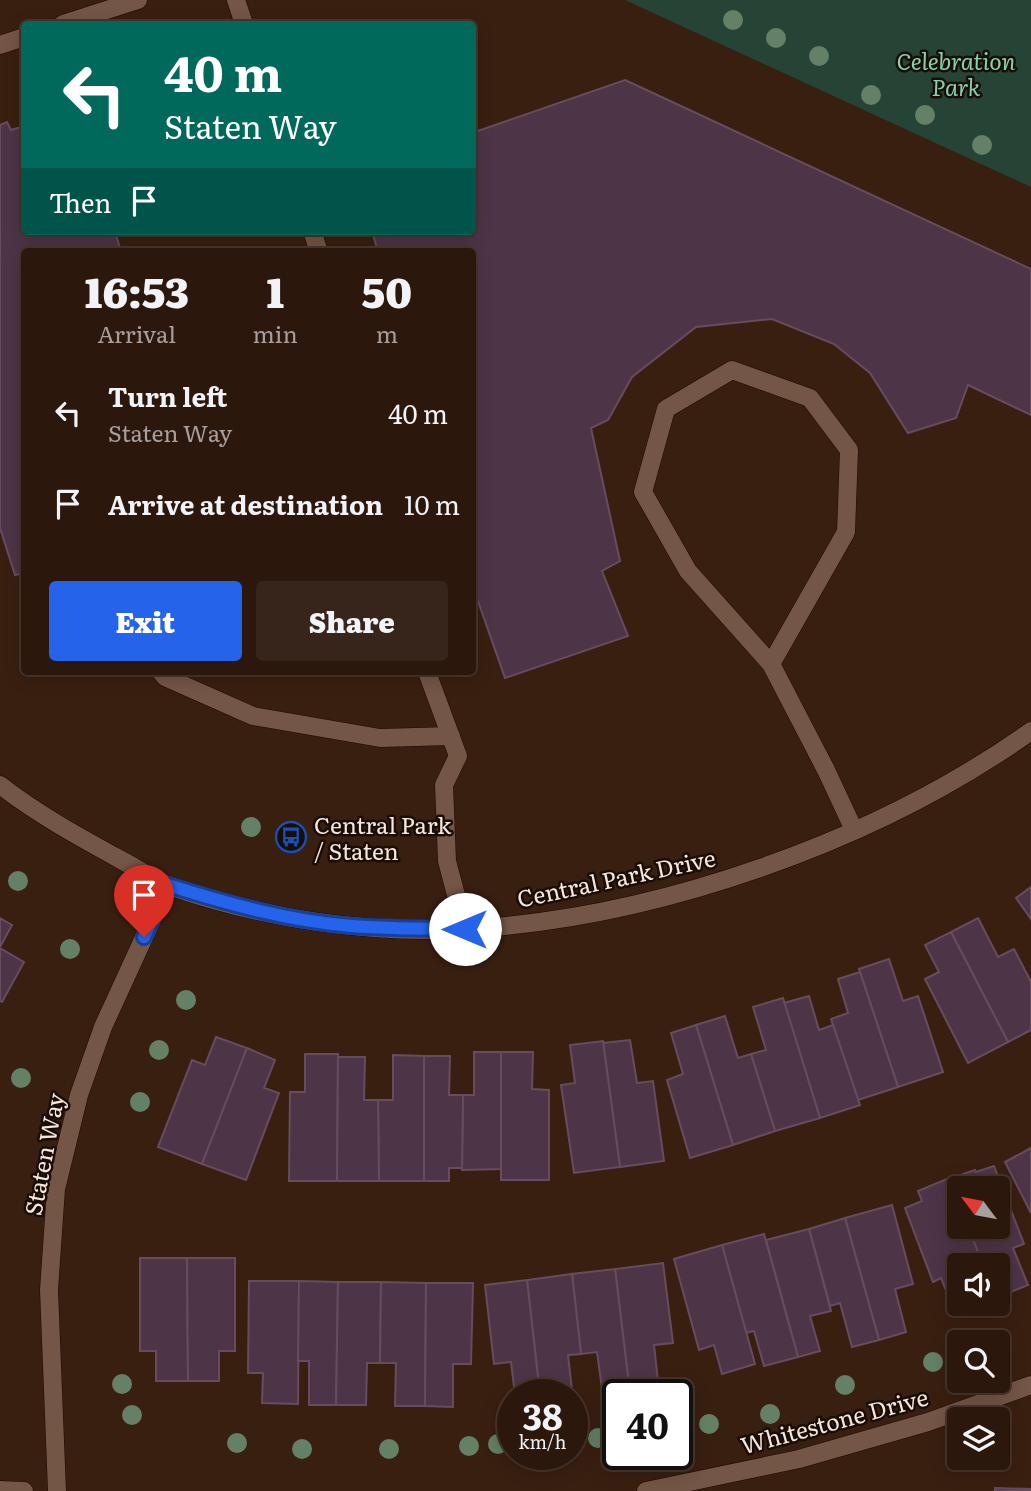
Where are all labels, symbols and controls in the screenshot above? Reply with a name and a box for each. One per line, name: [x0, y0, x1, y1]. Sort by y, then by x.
text: 40 m: [164, 34, 282, 107]
park label: Celebration Park: [897, 43, 1016, 103]
icon: left: [49, 49, 140, 140]
text: Staten Way: [164, 101, 337, 149]
text: Then: [49, 182, 111, 221]
icon: arrive: [125, 182, 163, 220]
text: 16:53: [85, 259, 189, 321]
text: 1: [266, 259, 284, 321]
text: 50: [362, 259, 412, 321]
text: Arrival: [98, 316, 176, 350]
text: min: [253, 316, 298, 350]
text: m: [376, 316, 398, 350]
text: Turn left: [108, 376, 227, 415]
text: 40 m: [388, 393, 448, 432]
icon: left: [49, 394, 87, 432]
text: Staten Way: [108, 415, 232, 449]
text: Arrive at destination: [108, 484, 383, 523]
text: 10 m: [404, 484, 460, 523]
icon: arrive: [49, 485, 87, 523]
button: Exit: [49, 581, 242, 661]
button: Share: [256, 581, 448, 661]
place label: Central Park / Staten: [314, 807, 452, 867]
bus stop icon: Central Park / Staten: [274, 820, 308, 854]
street label: Central Park Drive: [514, 839, 718, 915]
pin: [114, 865, 174, 937]
icon: arrive: [125, 876, 163, 914]
position arrow: [428, 892, 502, 966]
street label: Staten Way: [14, 1089, 72, 1218]
north arrow: [947, 1176, 1010, 1239]
map controls: [947, 1176, 1010, 1470]
button: sound: [947, 1253, 1010, 1316]
button: search: [947, 1330, 1010, 1393]
speed limit sign: 40: [602, 1379, 693, 1470]
street label: Whitestone Drive: [737, 1379, 932, 1461]
text: 38: [522, 1389, 563, 1441]
button: layers: [947, 1407, 1010, 1470]
text: km/h: [519, 1428, 566, 1455]

